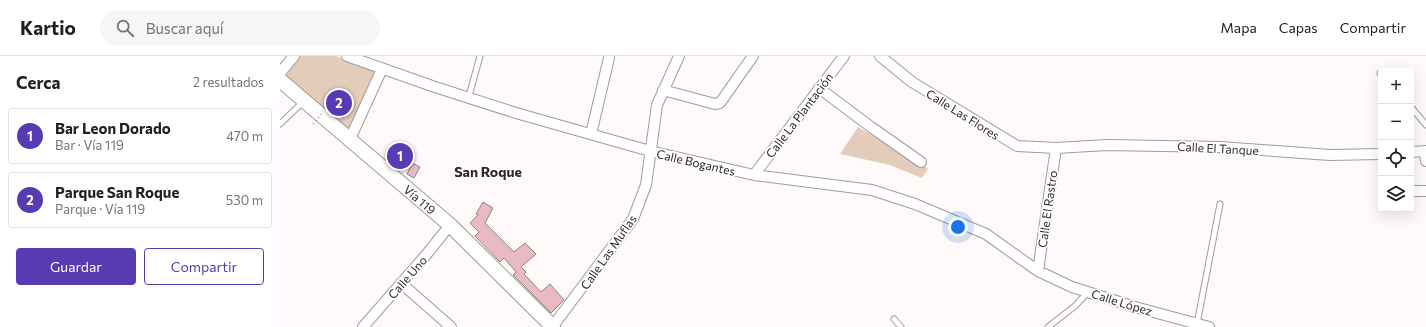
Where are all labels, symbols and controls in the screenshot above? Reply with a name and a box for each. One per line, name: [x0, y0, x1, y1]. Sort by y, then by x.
search box: [100, 10, 380, 46]
text: Kartio: [20, 16, 76, 39]
icon: search: [114, 17, 136, 39]
text: Buscar aquí: [146, 19, 224, 37]
text: Mapa: [1221, 19, 1257, 36]
text: Capas: [1279, 19, 1318, 36]
text: Compartir: [1340, 19, 1406, 36]
map controls: [1378, 68, 1414, 212]
button: +: [1378, 68, 1414, 104]
street label: Calle La Plantación: [763, 70, 835, 160]
text: Cerca: [16, 72, 61, 93]
text: 2 resultados: [193, 74, 264, 90]
street label: Calle Las Flores: [924, 86, 1002, 142]
pin: 2: [326, 88, 352, 118]
button: −: [1378, 104, 1414, 140]
text: Bar Leon Dorado: [55, 119, 171, 137]
text: 1: [27, 128, 33, 144]
text: 470 m: [226, 128, 263, 144]
text: Bar · Vía 119: [55, 137, 124, 153]
street label: Calle El Tanque: [1177, 139, 1259, 157]
button: locate: [1378, 140, 1414, 176]
pin: 1: [387, 141, 413, 171]
street label: Calle Bogantes: [655, 146, 737, 178]
district label: San Roque: [454, 163, 522, 180]
street label: Calle El Rastro: [1035, 169, 1059, 249]
button: layers: [1378, 176, 1414, 212]
street label: Vía 119: [401, 182, 439, 217]
text: Parque San Roque: [55, 183, 179, 201]
text: 2: [26, 192, 34, 208]
text: 530 m: [226, 192, 263, 208]
text: Parque · Vía 119: [55, 201, 145, 217]
street label: Calle Las Muflas: [577, 212, 639, 292]
your location: [948, 217, 968, 237]
button: Guardar: [16, 248, 136, 285]
button: Compartir: [144, 248, 264, 285]
street label: Calle Uno: [385, 253, 429, 301]
street label: Calle López: [1090, 286, 1154, 318]

